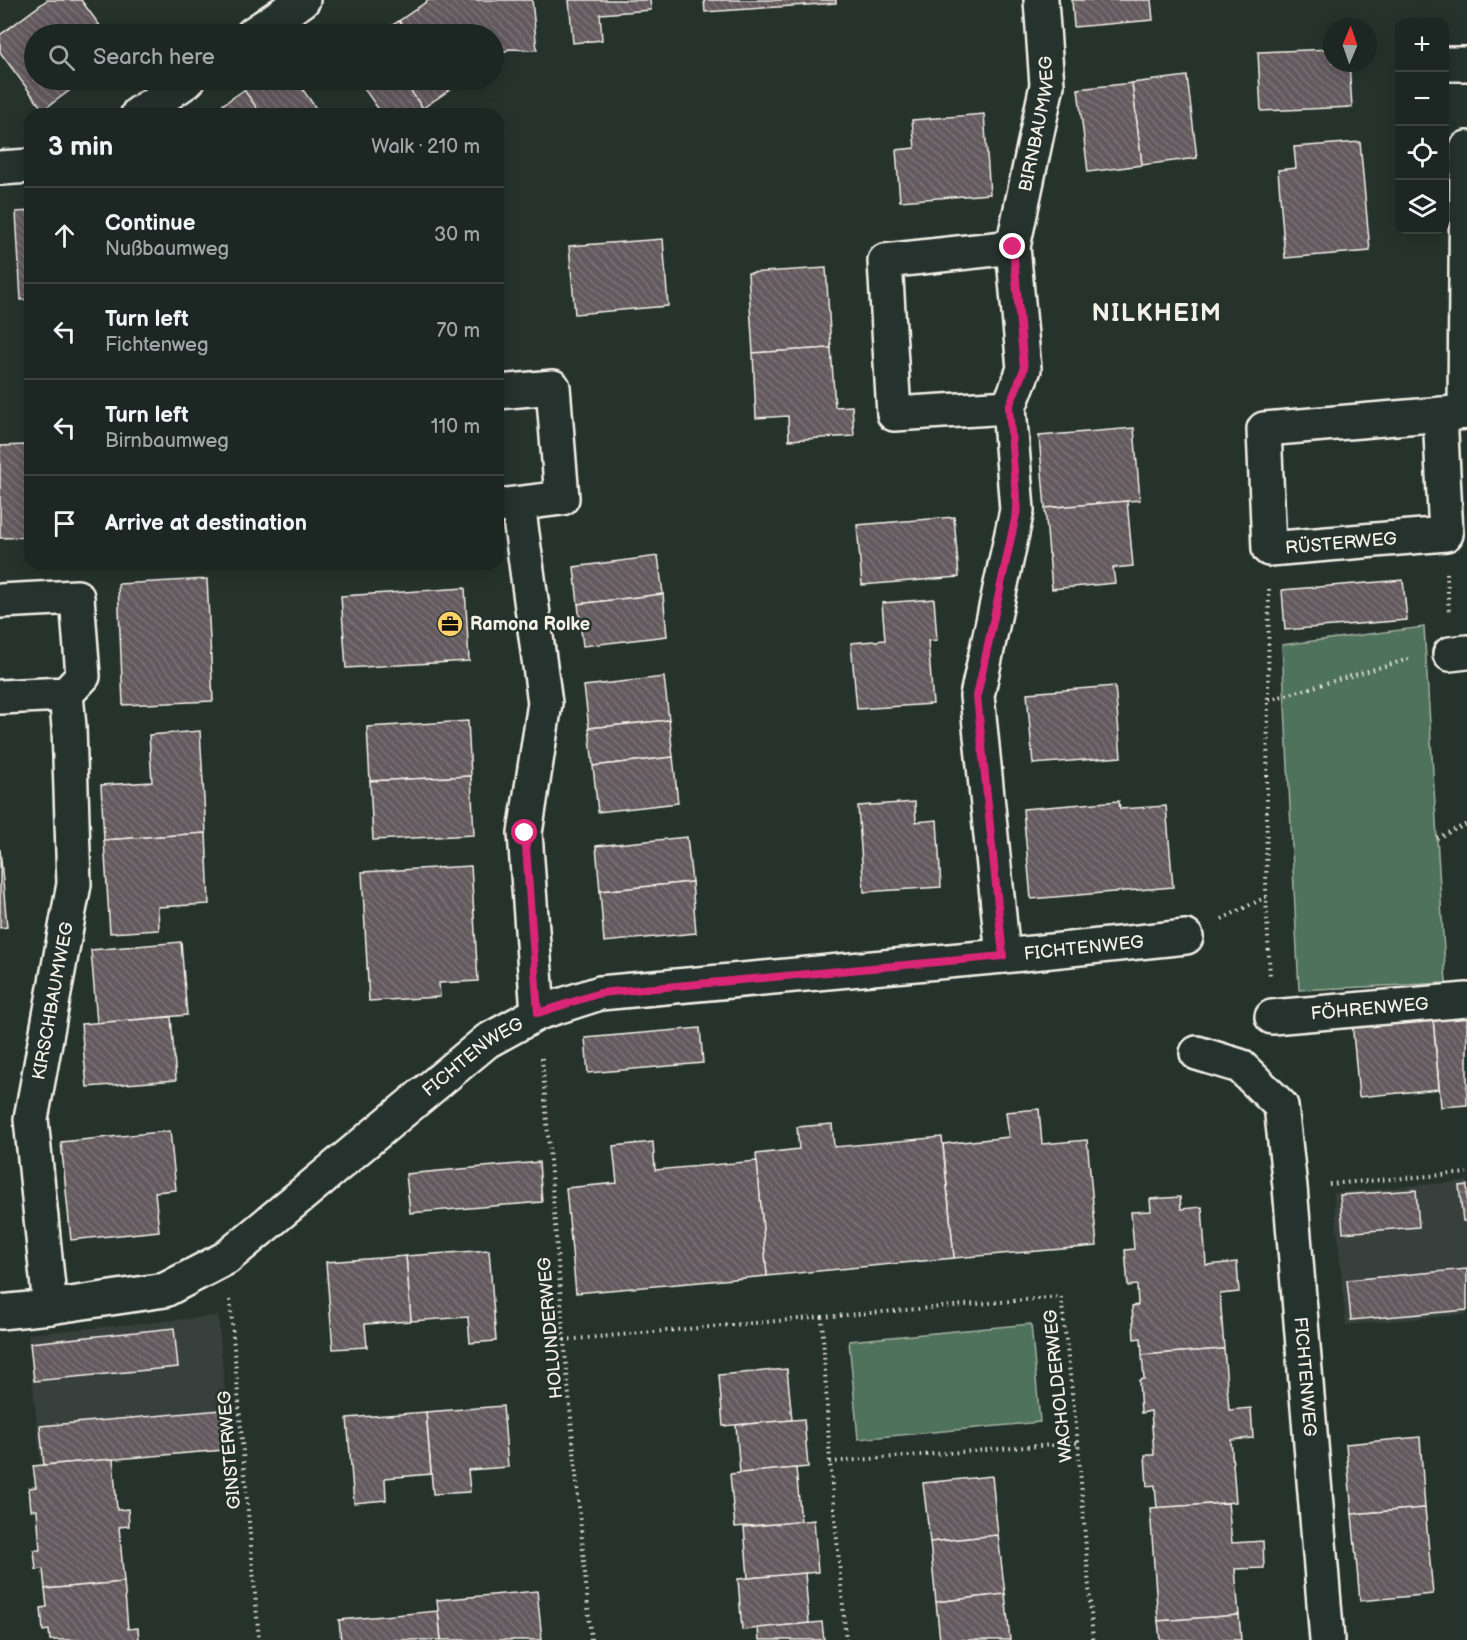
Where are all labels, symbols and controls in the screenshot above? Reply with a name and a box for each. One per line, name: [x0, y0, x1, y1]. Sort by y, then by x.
north arrow: [1323, 18, 1377, 72]
map controls: [1395, 18, 1449, 234]
button: +: [1395, 18, 1449, 72]
search box: [24, 24, 504, 90]
icon: search: [45, 41, 78, 74]
text: Search here: [93, 44, 215, 71]
street label: BIRNBAUMWEG: [1015, 55, 1059, 194]
button: −: [1395, 72, 1449, 126]
button: locate: [1395, 126, 1449, 180]
text: 3 min: [48, 132, 113, 163]
text: Walk · 210 m: [371, 135, 480, 159]
button: layers: [1395, 180, 1449, 234]
text: Continue: [105, 210, 195, 237]
icon: ahead: [48, 219, 81, 252]
text: 30 m: [434, 223, 480, 247]
route end: [999, 233, 1025, 259]
text: Nußbaumweg: [105, 237, 229, 261]
district label: NILKHEIM: [1092, 299, 1222, 328]
text: Turn left: [105, 306, 189, 333]
icon: left: [48, 315, 81, 348]
text: 70 m: [436, 319, 480, 343]
text: Fichtenweg: [105, 333, 209, 357]
text: Turn left: [105, 402, 189, 429]
icon: left: [48, 411, 81, 444]
text: 110 m: [431, 415, 480, 439]
text: Birnbaumweg: [105, 429, 229, 453]
icon: arrive: [48, 507, 81, 540]
text: Arrive at destination: [105, 510, 307, 537]
street label: RÜSTERWEG: [1284, 527, 1398, 559]
office icon: Ramona Rolke: [435, 609, 465, 639]
place label: Ramona Rolke: [470, 614, 590, 635]
route start: [511, 819, 537, 845]
street label: KIRSCHBAUMWEG: [28, 920, 78, 1082]
street label: FICHTENWEG: [1023, 931, 1145, 965]
street label: FÖHRENWEG: [1310, 993, 1429, 1025]
street label: FICHTENWEG: [418, 1013, 527, 1101]
street label: HOLUNDERWEG: [534, 1256, 567, 1400]
street label: WACHOLDERWEG: [1040, 1308, 1077, 1463]
street label: FICHTENWEG: [1290, 1316, 1320, 1437]
street label: GINSTERWEG: [214, 1390, 245, 1510]

